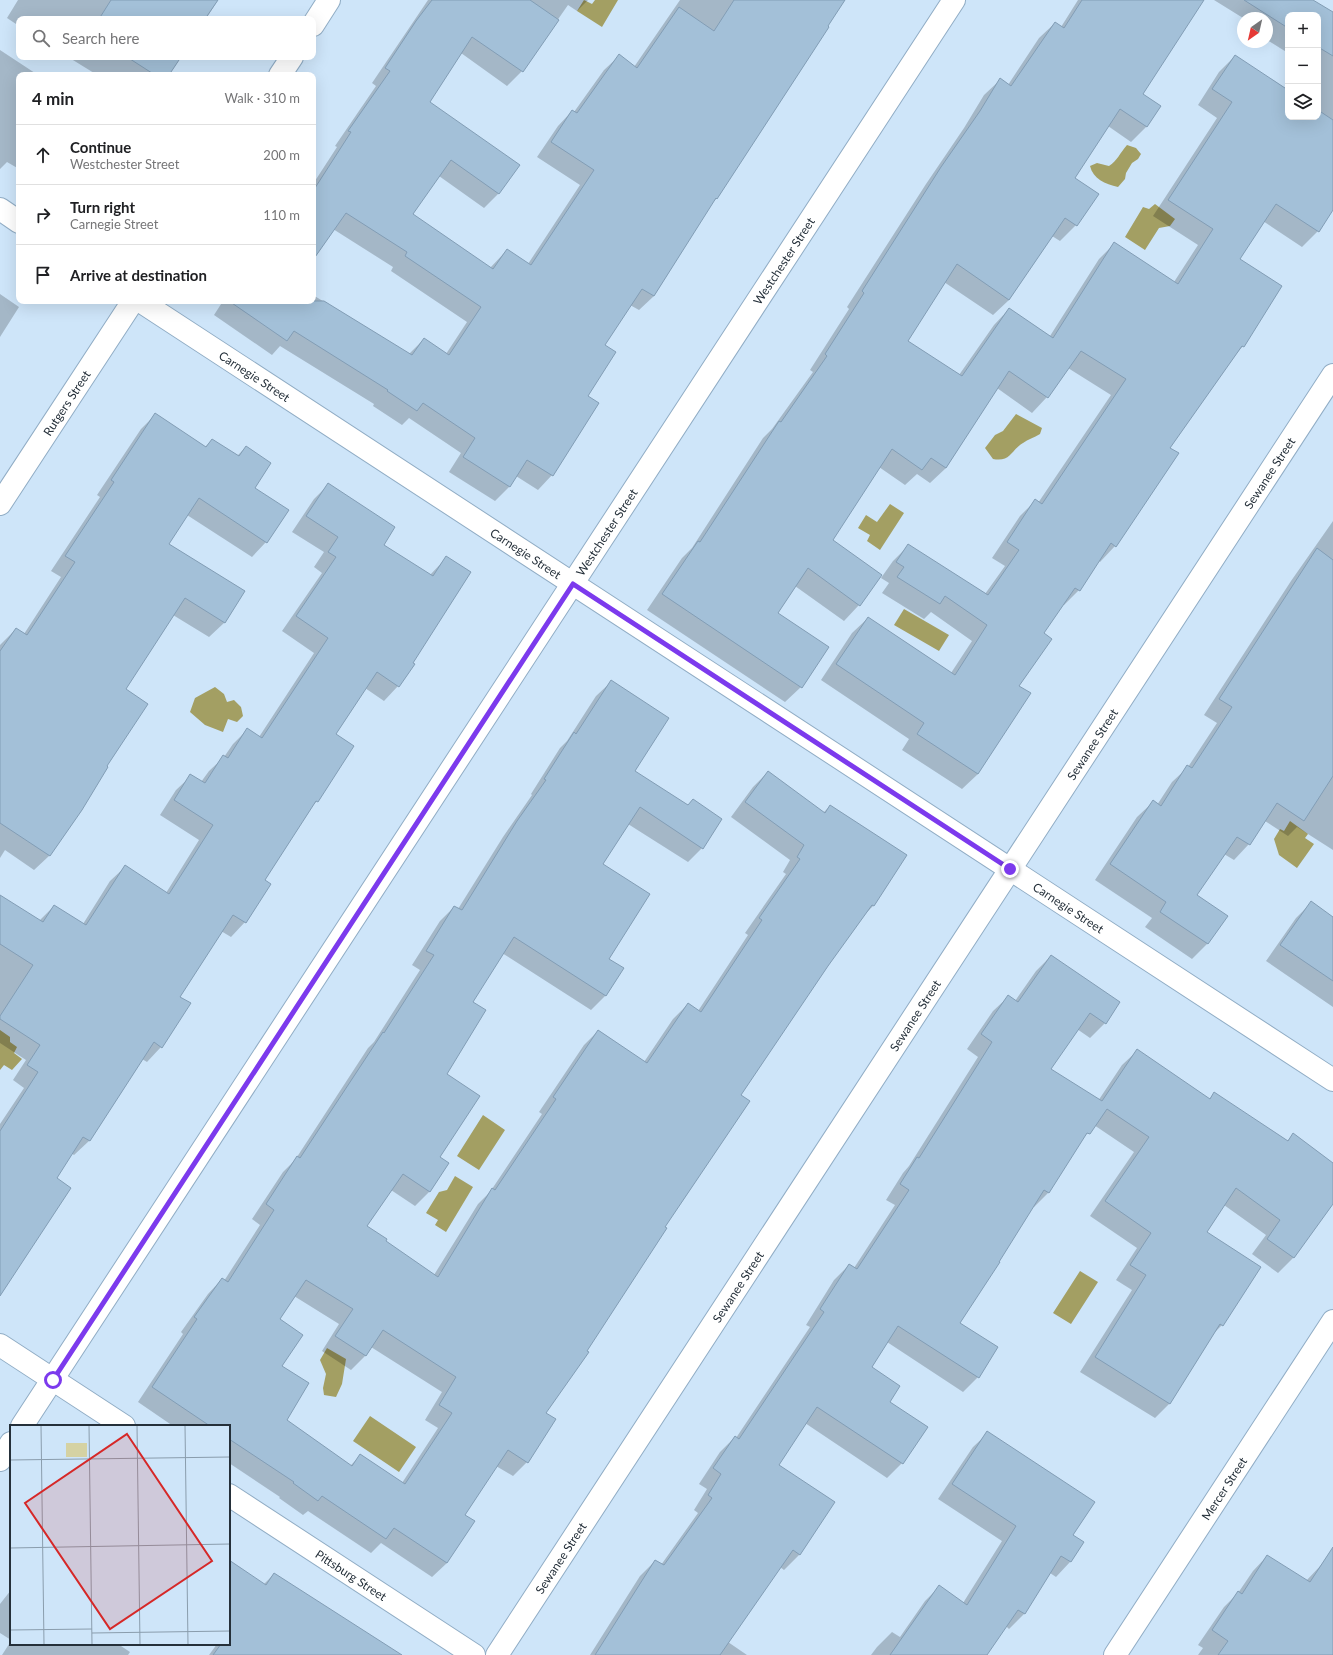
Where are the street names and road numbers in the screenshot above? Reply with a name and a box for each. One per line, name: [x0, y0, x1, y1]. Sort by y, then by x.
street label: Westchester Street: [750, 214, 818, 307]
street label: Carnegie Street: [216, 347, 294, 405]
street label: Rutgers Street: [39, 367, 94, 438]
street label: Sewanee Street: [1240, 434, 1298, 511]
street label: Westchester Street: [572, 485, 641, 578]
street label: Carnegie Street: [488, 524, 565, 582]
street label: Sewanee Street: [1063, 705, 1121, 783]
street label: Carnegie Street: [1030, 879, 1107, 936]
street label: Sewanee Street: [886, 976, 944, 1054]
street label: Sewanee Street: [709, 1248, 767, 1325]
street label: Mercer Street: [1198, 1453, 1250, 1523]
street label: Sewanee Street: [532, 1519, 590, 1596]
street label: Pittsburg Street: [313, 1546, 390, 1604]

